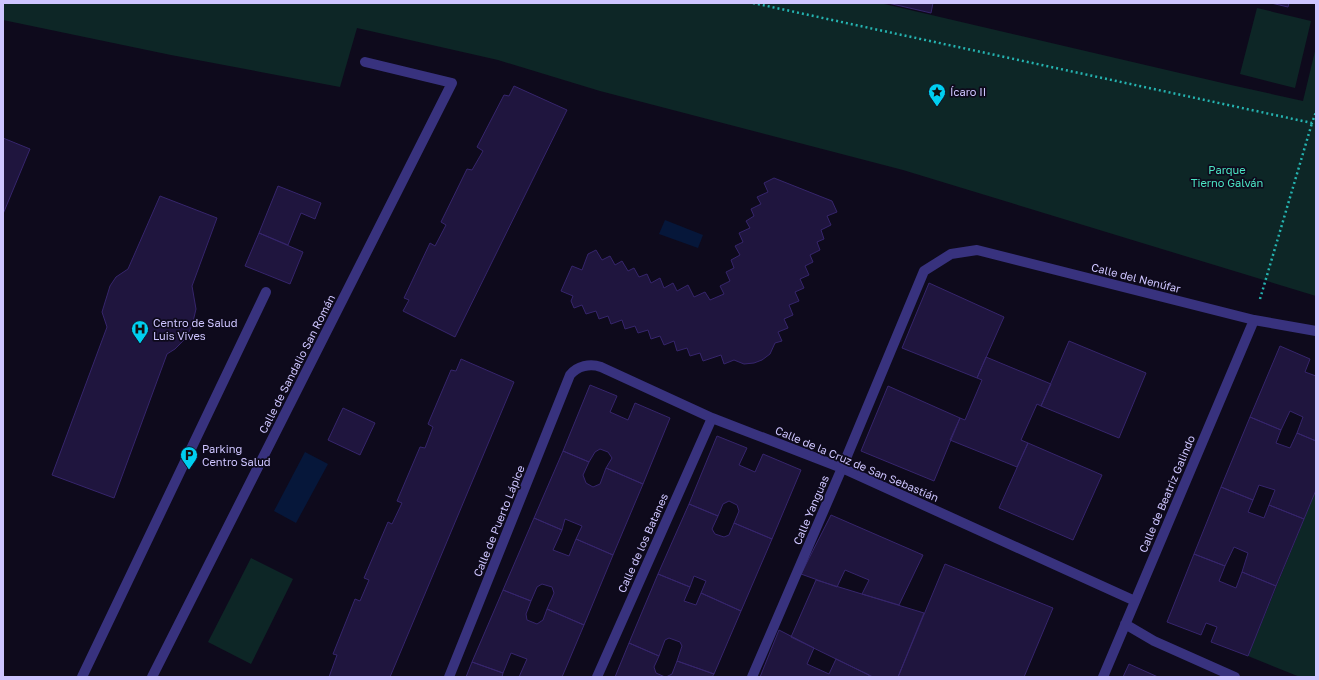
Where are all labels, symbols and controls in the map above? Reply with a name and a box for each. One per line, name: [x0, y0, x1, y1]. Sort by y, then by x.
place icon: Ícaro II: [927, 82, 947, 107]
place label: Ícaro II: [950, 85, 986, 98]
park label: Parque Tierno Galván: [1191, 163, 1263, 189]
street label: Calle del Nenúfar: [1090, 260, 1183, 295]
street label: Calle de Sandalio San Román: [256, 292, 337, 435]
place label: Centro de Salud Luis Vives: [153, 316, 238, 342]
hospital icon: Centro de Salud Luis Vives: [130, 319, 150, 344]
street label: Calle de la Cruz de San Sebastián: [774, 423, 941, 504]
street label: Calle de Beatriz Galindo: [1136, 433, 1197, 554]
place label: Parking Centro Salud: [202, 442, 271, 468]
parking icon: Parking Centro Salud: [179, 445, 199, 470]
street label: Calle de Puerto Lápice: [470, 463, 527, 578]
street label: Calle Yanguas: [790, 473, 831, 547]
street label: Calle de los Batanes: [615, 491, 670, 594]

